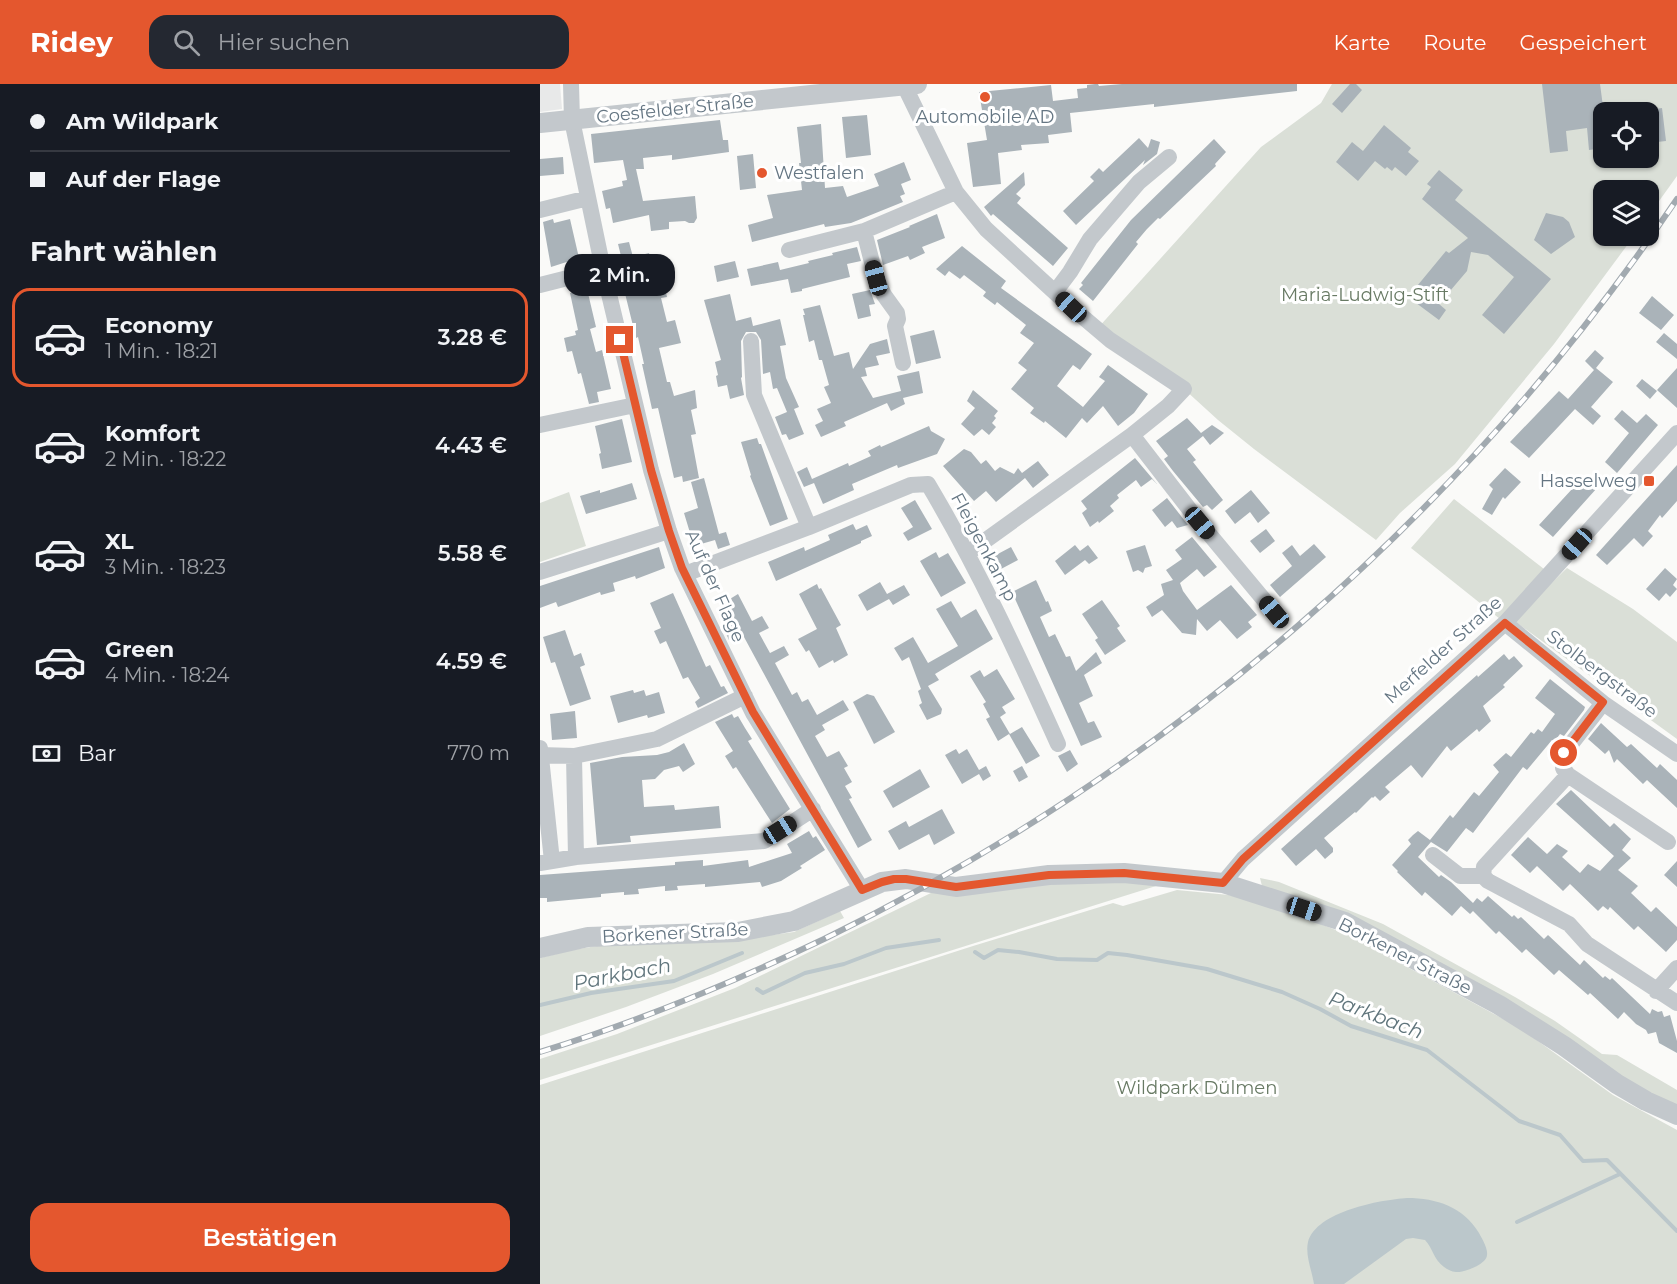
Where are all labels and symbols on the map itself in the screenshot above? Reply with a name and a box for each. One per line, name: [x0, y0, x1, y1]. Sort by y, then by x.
street label: Coesfelder Straße: [595, 90, 755, 128]
marker: Automobile AD: [978, 90, 992, 104]
place label: Automobile AD: [916, 106, 1054, 128]
place label: Westfalen: [774, 162, 864, 184]
marker: Westfalen: [755, 166, 769, 180]
callout: 2 Min.: [565, 253, 676, 295]
car: [863, 258, 889, 298]
park label: Maria-Ludwig-Stift: [1281, 284, 1449, 306]
car: [1052, 288, 1090, 326]
route end: [606, 326, 633, 353]
place label: Hasselweg: [1540, 470, 1637, 492]
marker: Hasselweg: [1642, 474, 1656, 488]
street label: Fleigenkamp: [946, 489, 1022, 605]
car: [1182, 503, 1218, 543]
car: [1558, 525, 1596, 563]
street label: Auf der Flage: [680, 526, 750, 646]
street label: Merfelder Straße: [1380, 591, 1506, 708]
car: [1256, 592, 1292, 632]
street label: Stolbergstraße: [1542, 625, 1662, 723]
route start: [1550, 739, 1577, 766]
car: [760, 813, 800, 847]
car: [1284, 895, 1324, 923]
street label: Borkener Straße: [1335, 913, 1475, 999]
street label: Borkener Straße: [601, 918, 749, 948]
water label: Parkbach: [571, 953, 673, 995]
water label: Parkbach: [1325, 986, 1427, 1044]
park label: Wildpark Dülmen: [1117, 1077, 1277, 1099]

